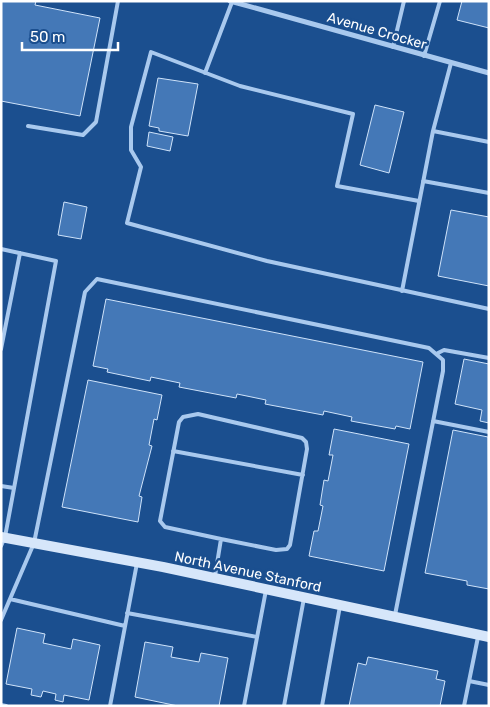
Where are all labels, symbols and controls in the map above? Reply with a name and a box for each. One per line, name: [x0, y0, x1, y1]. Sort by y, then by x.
street label: Avenue Crocker: [325, 9, 429, 54]
scale bar: [22, 20, 119, 52]
text: 50 m: [30, 28, 65, 46]
street label: North Avenue Stanford: [173, 548, 323, 596]

